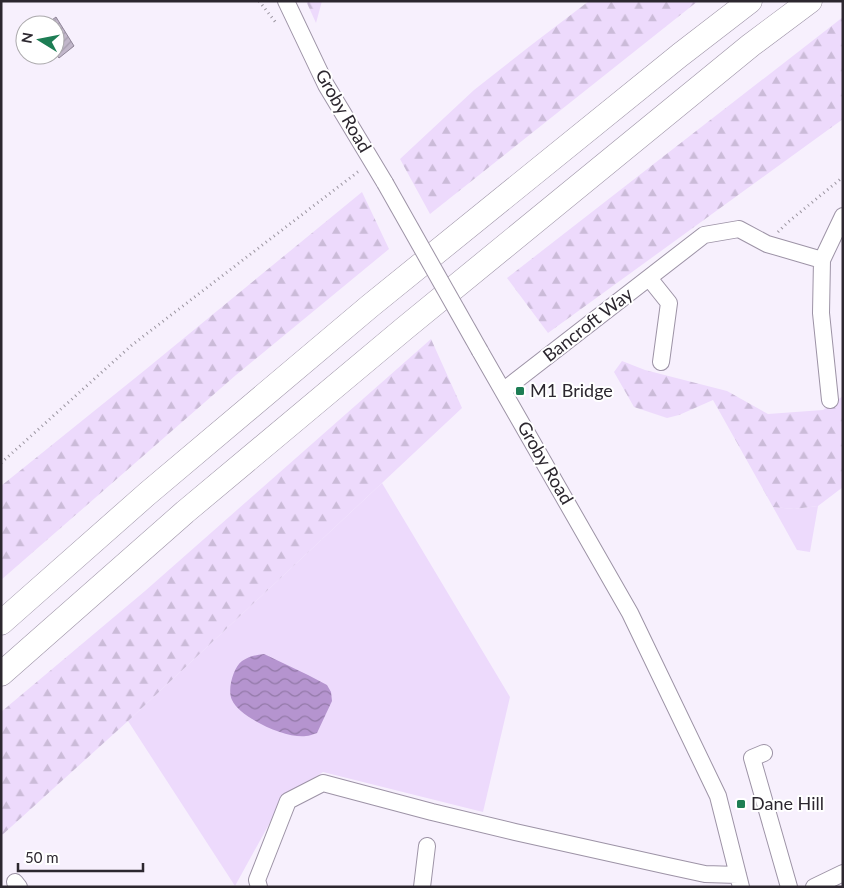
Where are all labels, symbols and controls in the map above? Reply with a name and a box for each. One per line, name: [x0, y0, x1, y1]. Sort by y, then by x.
north arrow: [15, 15, 65, 65]
text: N: [17, 31, 36, 44]
street label: Groby Road: [311, 65, 377, 156]
street label: Bancroft Way: [538, 282, 637, 366]
place label: M1 Bridge: [530, 379, 613, 401]
marker: M1 Bridge: [514, 385, 526, 397]
street label: Groby Road: [513, 417, 579, 508]
place label: Dane Hill: [751, 792, 824, 814]
marker: Dane Hill: [735, 798, 747, 810]
scale bar: [18, 840, 142, 872]
text: 50 m: [25, 848, 59, 866]

